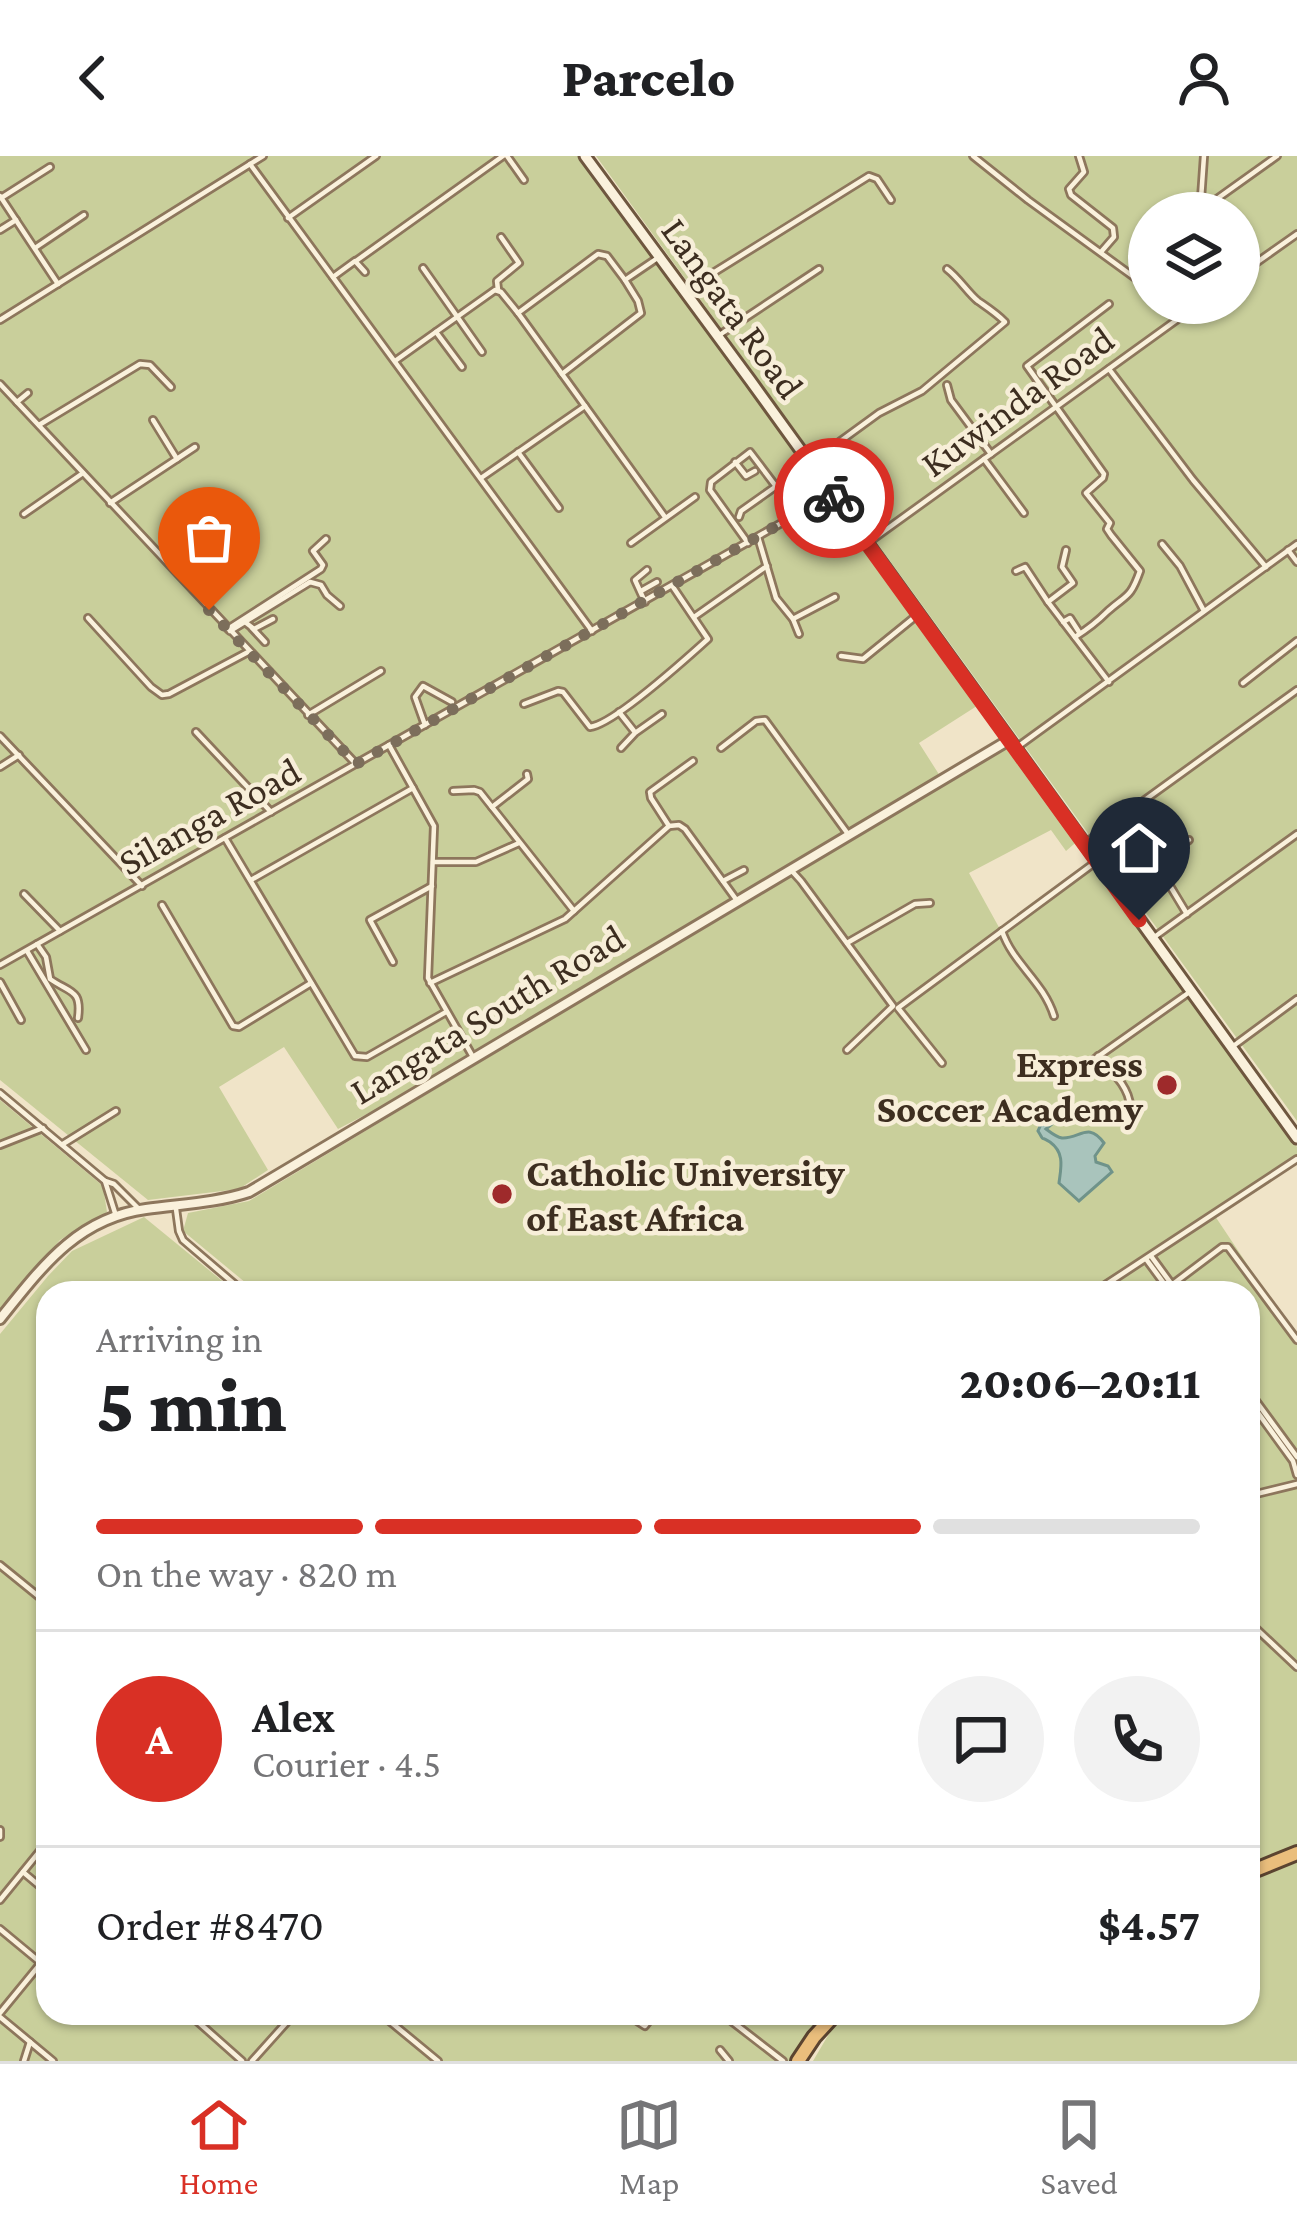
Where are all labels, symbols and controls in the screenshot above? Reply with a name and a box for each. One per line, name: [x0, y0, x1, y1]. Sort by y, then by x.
icon: back: [60, 45, 126, 111]
icon: person: [1171, 45, 1237, 111]
text: Parcelo: [562, 48, 735, 108]
map controls: [1128, 192, 1260, 324]
button: layers: [1128, 192, 1260, 324]
street label: Langata Road: [652, 209, 813, 407]
street label: Kuwinda Road: [912, 317, 1122, 485]
courier: [774, 438, 894, 558]
icon: bike: [801, 465, 867, 531]
pin: [158, 487, 260, 610]
icon: bag: [176, 505, 242, 571]
street label: Silanga Road: [111, 749, 308, 884]
pin: [1088, 797, 1190, 920]
icon: home: [1106, 815, 1172, 881]
street label: Langata South Road: [342, 915, 632, 1114]
place label: Express Soccer Academy: [877, 1042, 1144, 1130]
marker: Express Soccer Academy: [1154, 1072, 1180, 1098]
place label: Catholic University of East Africa: [526, 1151, 846, 1239]
marker: Catholic University of East Africa: [489, 1181, 515, 1207]
text: Arriving in: [96, 1317, 263, 1360]
text: 20:06–20:11: [960, 1358, 1200, 1408]
text: 5 min: [96, 1361, 287, 1448]
text: On the way · 820 m: [96, 1552, 397, 1595]
button: chat: [918, 1676, 1044, 1802]
button: phone: [1074, 1676, 1200, 1802]
text: Alex: [252, 1692, 335, 1742]
text: A: [146, 1714, 172, 1764]
text: Courier · 4.5: [252, 1742, 441, 1785]
text: Order #8470: [96, 1900, 324, 1950]
text: $4.57: [1098, 1900, 1200, 1950]
tab: Home: [179, 2092, 258, 2201]
tab: Map: [616, 2092, 682, 2201]
tab: Saved: [1041, 2092, 1118, 2201]

